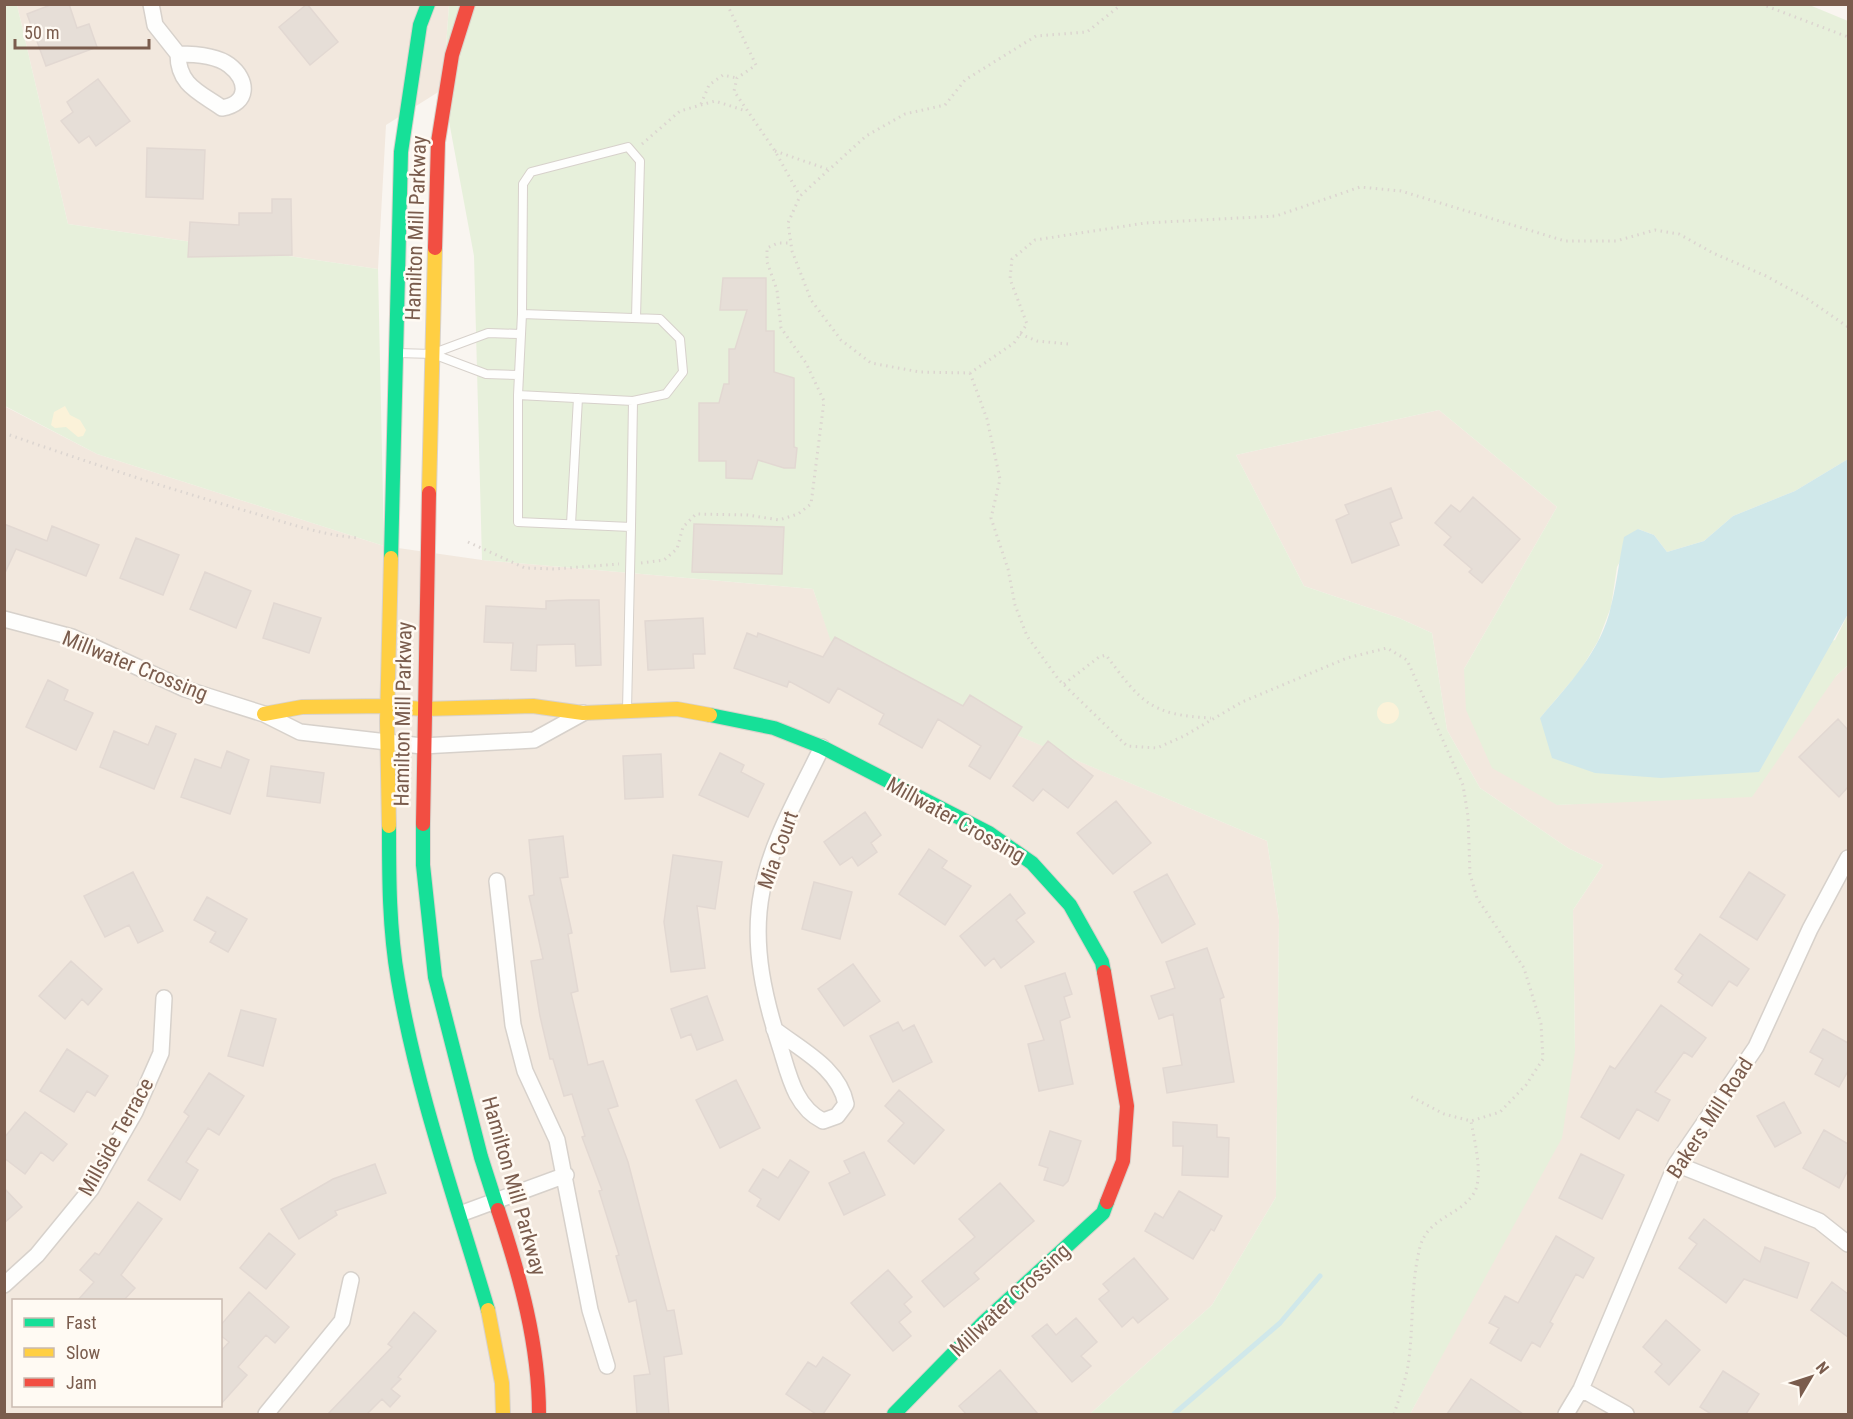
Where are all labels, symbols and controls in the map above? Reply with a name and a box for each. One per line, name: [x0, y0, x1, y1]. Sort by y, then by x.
scale bar: [15, 12, 148, 50]
text: 50 m: [24, 22, 59, 43]
street label: Hamilton Mill Parkway: [401, 135, 431, 321]
street label: Hamilton Mill Parkway: [389, 621, 417, 807]
street label: Millwater Crossing: [59, 626, 211, 706]
street label: Millwater Crossing: [883, 772, 1029, 868]
street label: Mia Court: [753, 808, 803, 892]
street label: Bakers Mill Road: [1662, 1053, 1758, 1183]
street label: Millside Terrace: [74, 1074, 158, 1200]
street label: Hamilton Mill Parkway: [477, 1094, 551, 1278]
street label: Millwater Crossing: [945, 1239, 1075, 1361]
legend: [12, 1299, 222, 1407]
text: Fast: [66, 1312, 97, 1333]
text: Slow: [66, 1342, 101, 1363]
north arrow: [1781, 1347, 1841, 1407]
text: N: [1812, 1358, 1833, 1378]
text: Jam: [66, 1372, 97, 1393]

